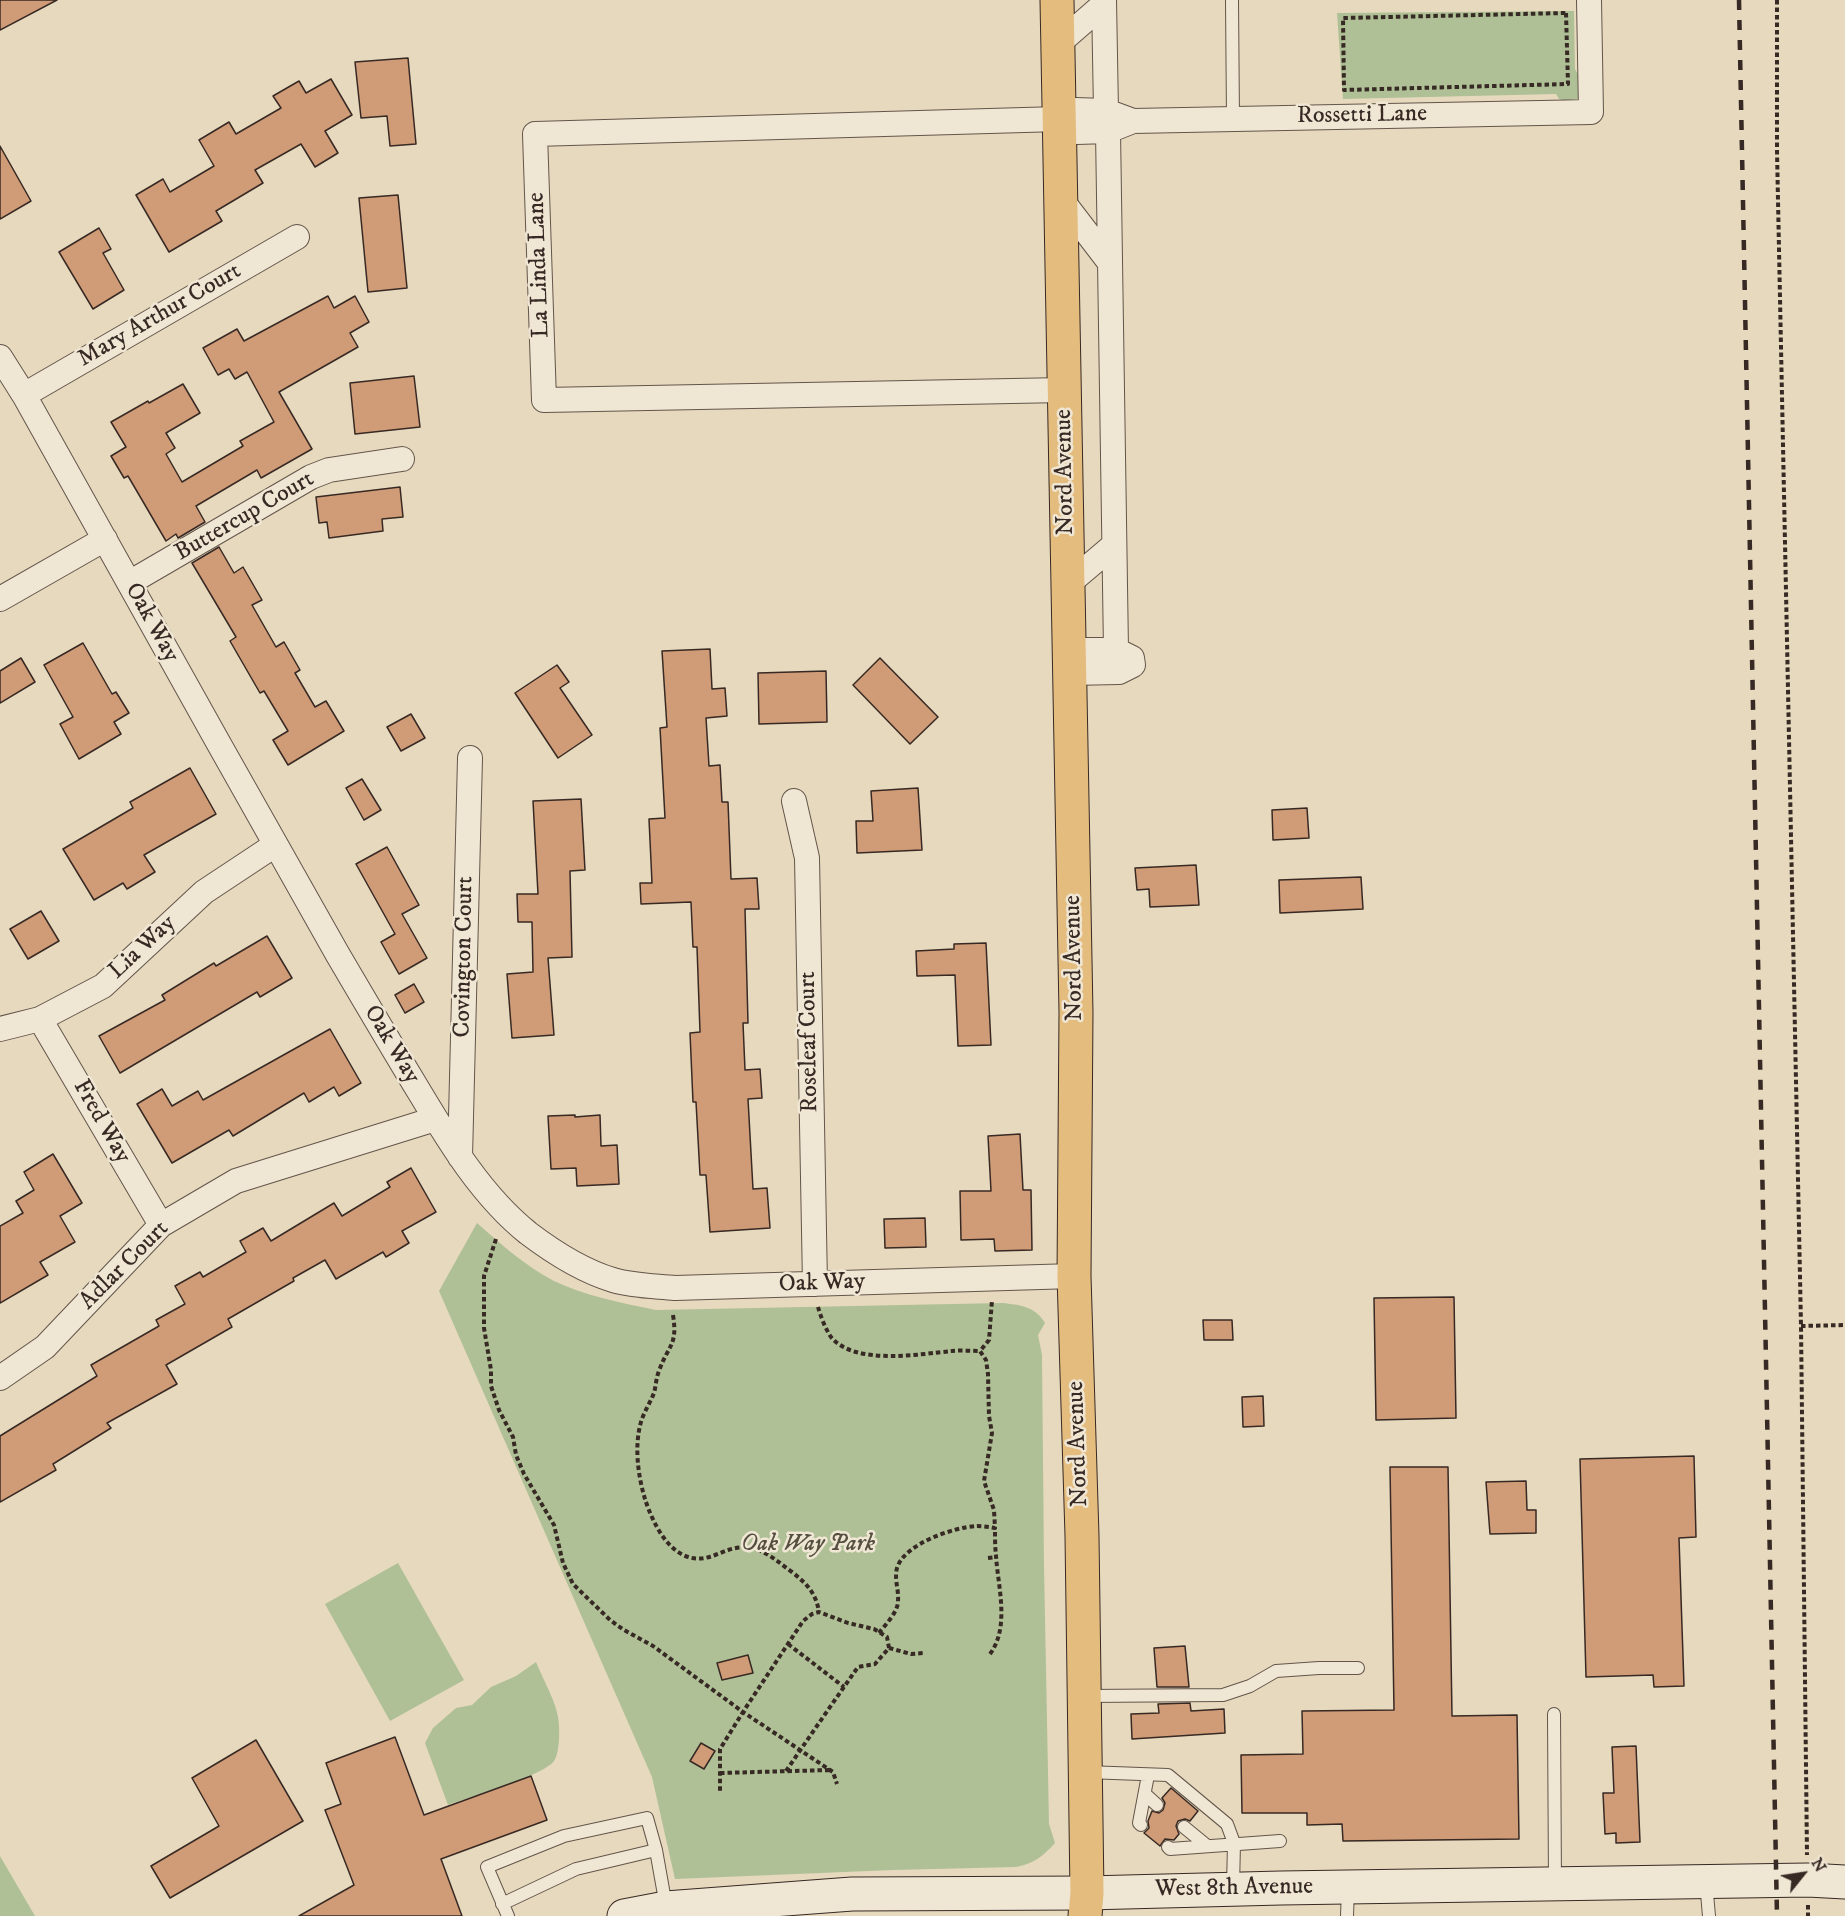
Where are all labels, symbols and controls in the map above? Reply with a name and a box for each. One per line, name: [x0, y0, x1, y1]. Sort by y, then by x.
street label: Rossetti Lane: [1297, 100, 1427, 132]
street label: La Linda Lane: [523, 192, 557, 338]
street label: Mary Arthur Court: [73, 258, 247, 374]
street label: Nord Avenue: [1051, 409, 1081, 535]
street label: Buttercup Court: [170, 466, 320, 568]
street label: Oak Way: [117, 578, 185, 668]
street label: Covington Court: [449, 876, 481, 1038]
street label: Nord Avenue: [1060, 895, 1090, 1021]
street label: Lia Way: [104, 910, 182, 986]
street label: Roseleaf Court: [794, 971, 826, 1113]
street label: Oak Way: [356, 1001, 426, 1089]
street label: Fred Way: [66, 1075, 136, 1169]
street label: Adlar Court: [74, 1215, 176, 1317]
street label: Oak Way: [778, 1268, 866, 1300]
street label: Nord Avenue: [1062, 1381, 1096, 1507]
park label: Oak Way Park: [741, 1531, 875, 1559]
north arrow: [1773, 1844, 1833, 1904]
text: N: [1807, 1854, 1831, 1876]
street label: West 8th Avenue: [1155, 1873, 1313, 1905]

